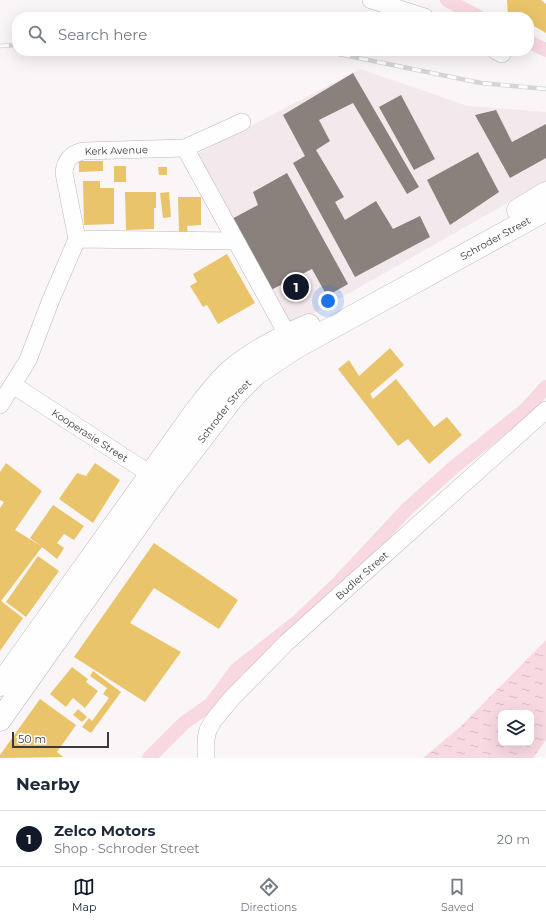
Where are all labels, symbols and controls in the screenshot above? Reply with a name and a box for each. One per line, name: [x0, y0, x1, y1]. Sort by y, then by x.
search box: [12, 12, 534, 56]
icon: search: [26, 23, 48, 45]
text: Search here: [58, 25, 147, 44]
street label: Kerk Avenue: [84, 143, 148, 157]
street label: Schroder Street: [458, 213, 533, 263]
pin: 1: [283, 272, 309, 302]
your location: [318, 291, 338, 311]
street label: Schroder Street: [194, 376, 254, 445]
street label: Kooperasie Street: [50, 406, 131, 465]
street label: Budler Street: [332, 548, 391, 602]
map controls: [498, 710, 534, 746]
button: layers: [498, 710, 534, 746]
scale bar: [12, 730, 109, 749]
text: 50 m: [18, 732, 46, 746]
text: Nearby: [16, 774, 80, 794]
text: Zelco Motors: [54, 821, 155, 840]
text: 1: [26, 831, 32, 847]
text: 20 m: [497, 831, 530, 847]
text: Shop · Schroder Street: [54, 840, 200, 856]
tab: Map: [72, 876, 96, 914]
tab: Directions: [241, 876, 297, 914]
tab: Saved: [441, 876, 474, 914]

